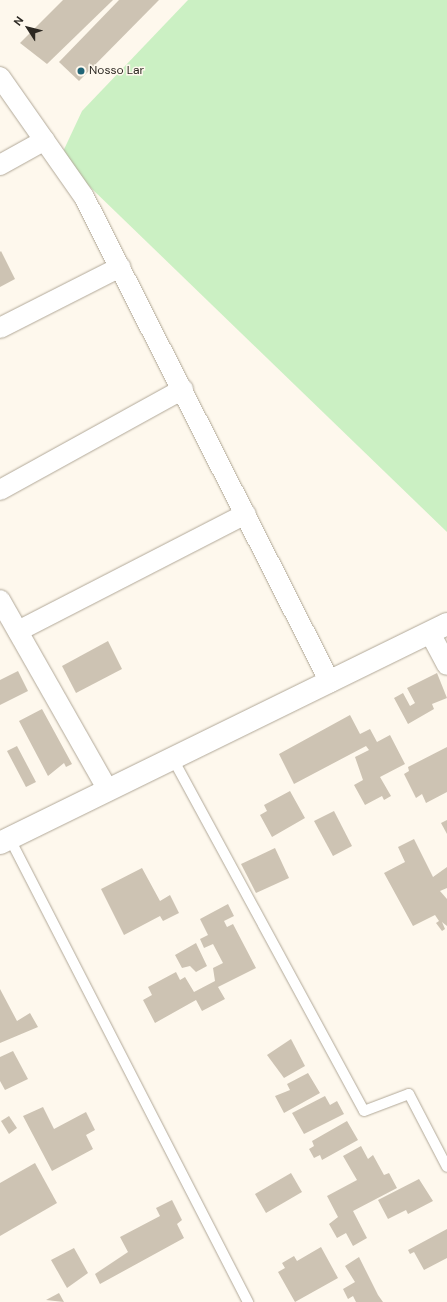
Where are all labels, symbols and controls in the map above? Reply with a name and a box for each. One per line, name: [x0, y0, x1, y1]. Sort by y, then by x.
north arrow: [8, 8, 48, 48]
text: N: [10, 14, 26, 28]
place label: Nosso Lar: [89, 64, 144, 78]
marker: Nosso Lar: [76, 66, 86, 76]

